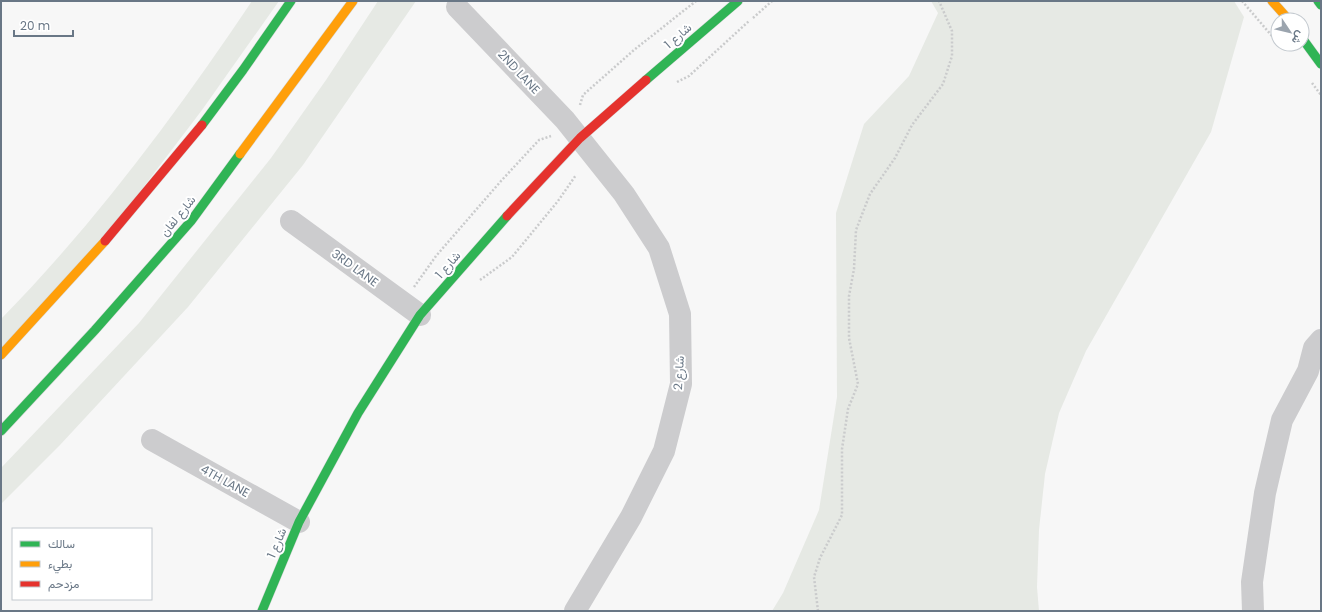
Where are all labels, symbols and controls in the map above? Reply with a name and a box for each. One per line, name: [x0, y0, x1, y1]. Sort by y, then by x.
scale bar: [14, 12, 73, 38]
north arrow: [1270, 12, 1310, 52]
text: 20 m: [20, 17, 50, 34]
street label: شارع 1: [660, 19, 696, 53]
text: ش: [1288, 28, 1309, 48]
street label: 2ND LANE: [494, 46, 544, 98]
street label: شارع لفان: [156, 192, 200, 240]
street label: 3RD LANE: [328, 245, 382, 290]
street label: شارع 1: [431, 247, 465, 283]
street label: شارع 2: [669, 355, 689, 391]
street label: 4TH LANE: [198, 460, 253, 501]
street label: شارع 1: [263, 525, 291, 561]
legend: [12, 528, 152, 600]
text: سالك: [48, 535, 75, 552]
text: بطيء: [48, 555, 72, 574]
text: مزدحم: [48, 575, 79, 592]

